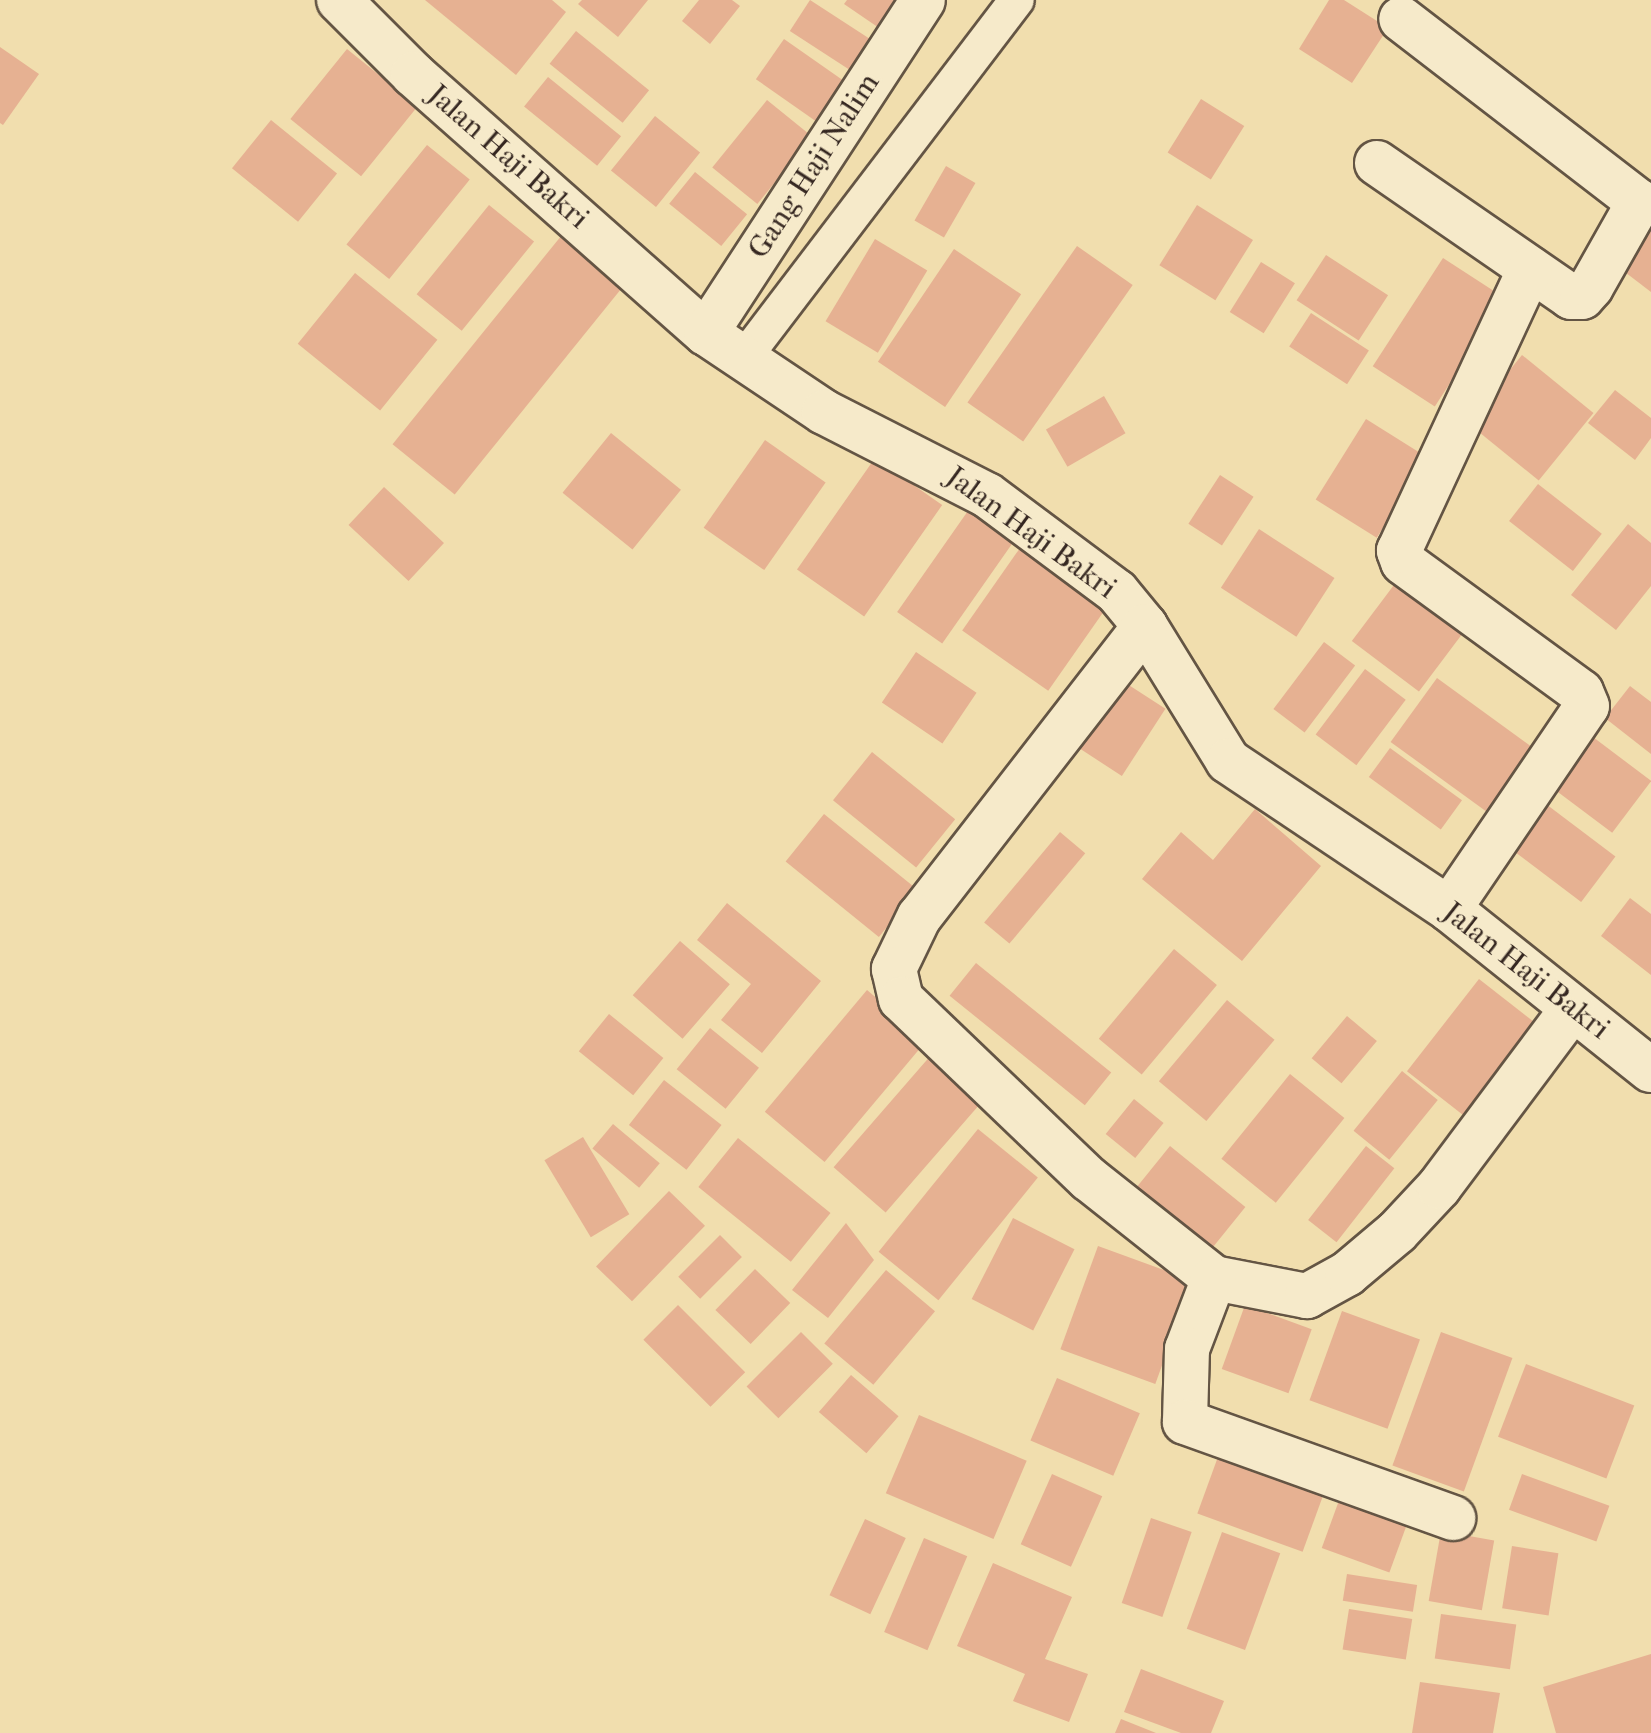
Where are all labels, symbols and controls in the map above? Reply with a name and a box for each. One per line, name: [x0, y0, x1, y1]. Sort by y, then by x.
street label: Gang Haji Nalim: [741, 67, 887, 265]
street label: Jalan Haji Bakri: [420, 77, 596, 237]
street label: Jalan Haji Bakri: [939, 459, 1123, 607]
street label: Jalan Haji Bakri: [1435, 895, 1617, 1047]

